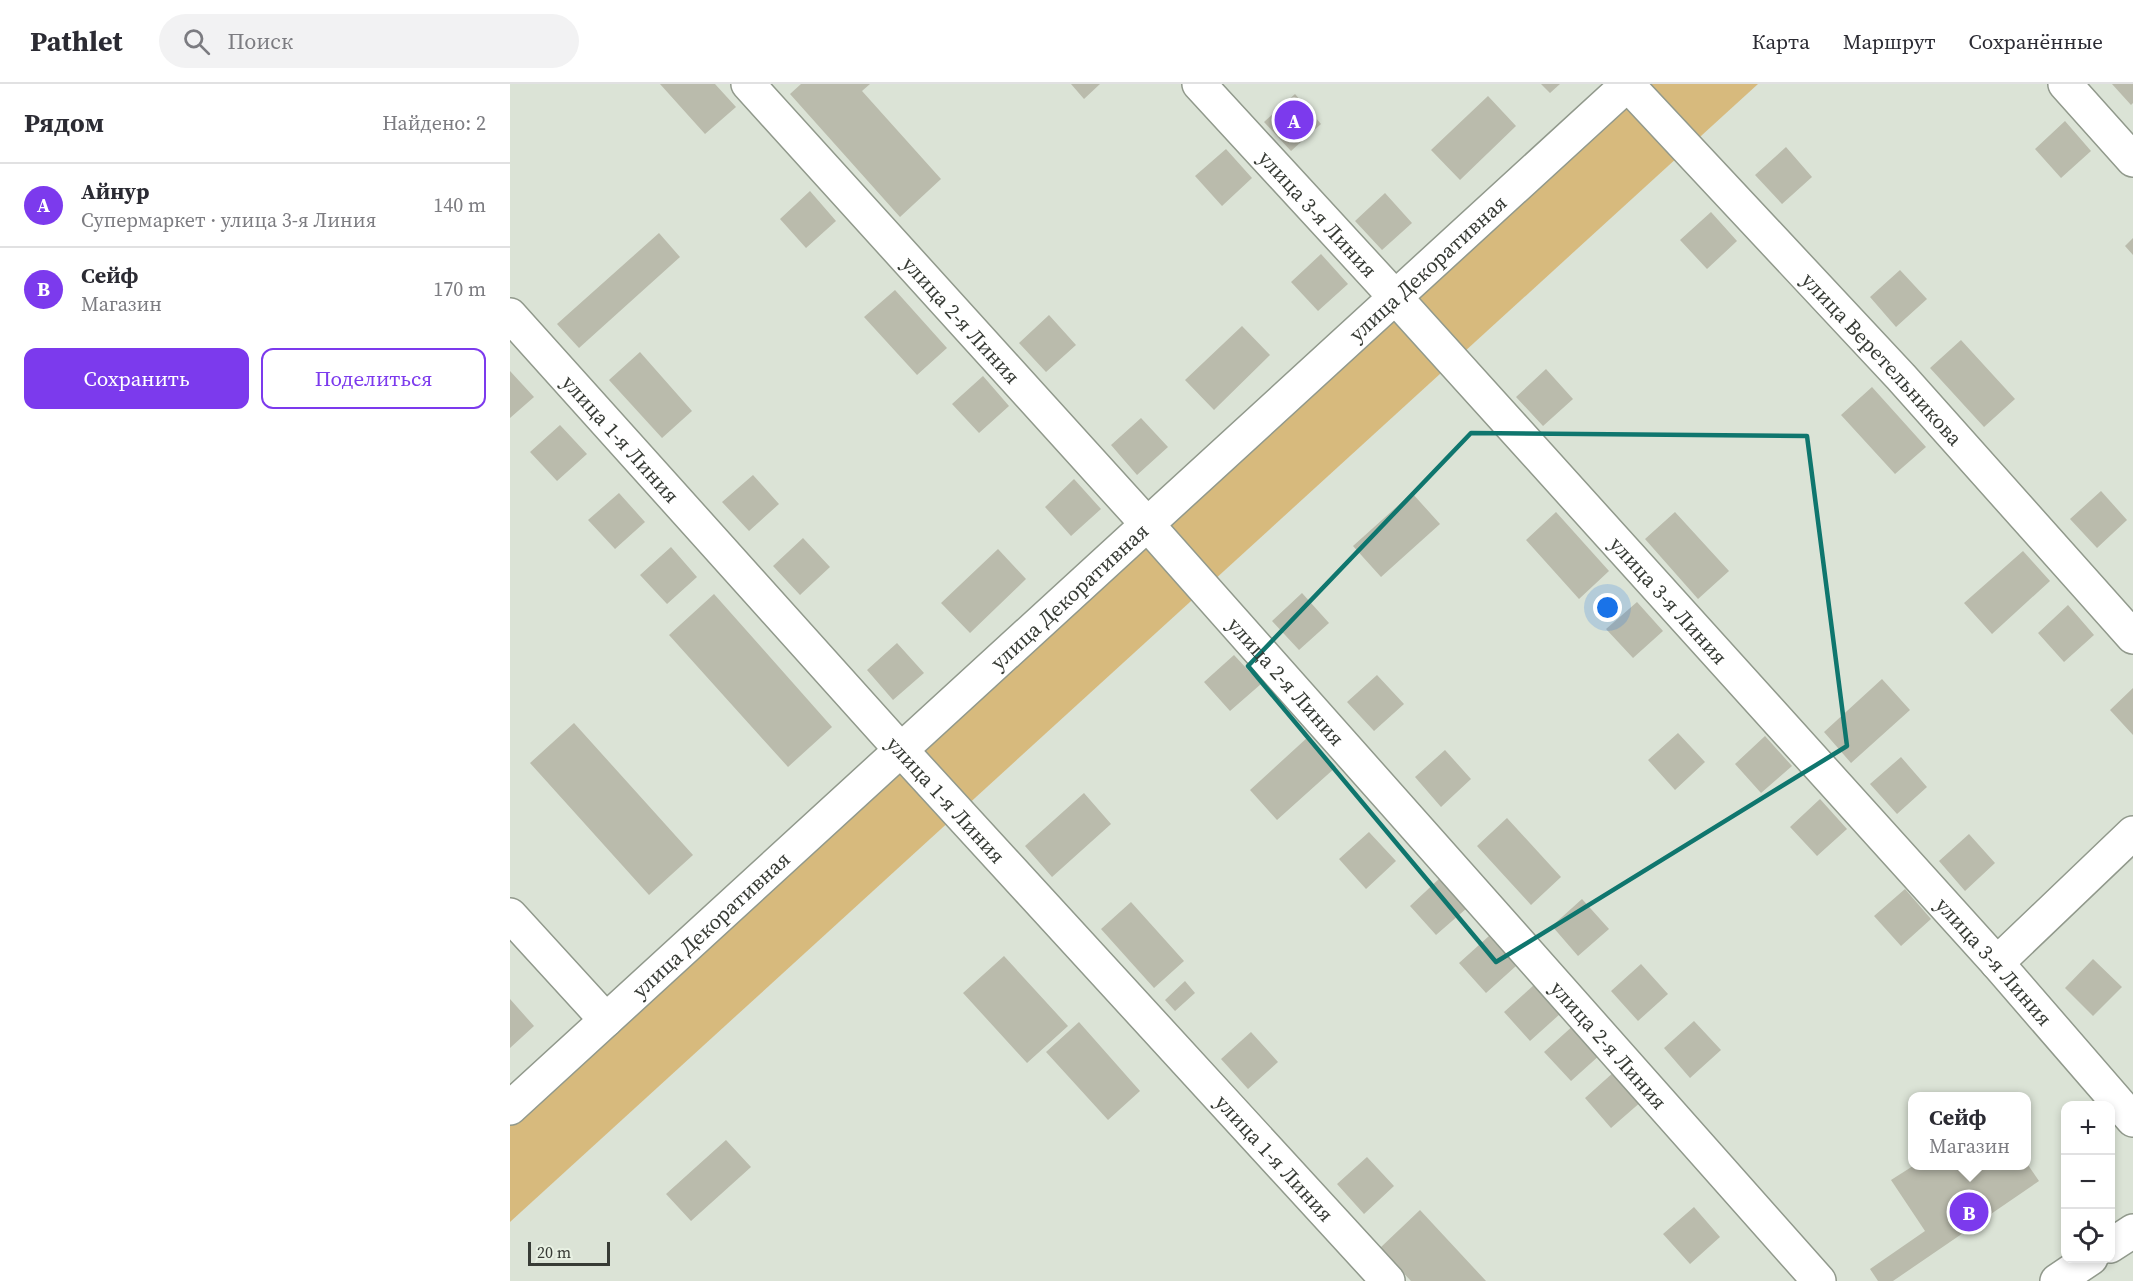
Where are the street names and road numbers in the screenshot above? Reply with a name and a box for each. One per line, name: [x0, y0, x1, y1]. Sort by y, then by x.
street label: улица 3-я Линия: [1252, 144, 1384, 283]
street label: улица Декоративная: [1342, 188, 1513, 348]
street label: улица 2-я Линия: [896, 249, 1027, 390]
street label: улица Веретельникова: [1795, 265, 1970, 452]
street label: улица 1-я Линия: [556, 368, 686, 509]
street label: улица Декоративная: [984, 516, 1154, 676]
street label: улица 3-я Линия: [1603, 530, 1734, 670]
street label: улица 2-я Линия: [1221, 610, 1351, 752]
street label: улица 1-я Линия: [880, 729, 1012, 869]
street label: улица Декоративная: [625, 844, 796, 1004]
street label: улица 3-я Линия: [1929, 890, 2059, 1032]
street label: улица 2-я Линия: [1544, 974, 1674, 1115]
street label: улица 1-я Линия: [1209, 1088, 1341, 1228]

